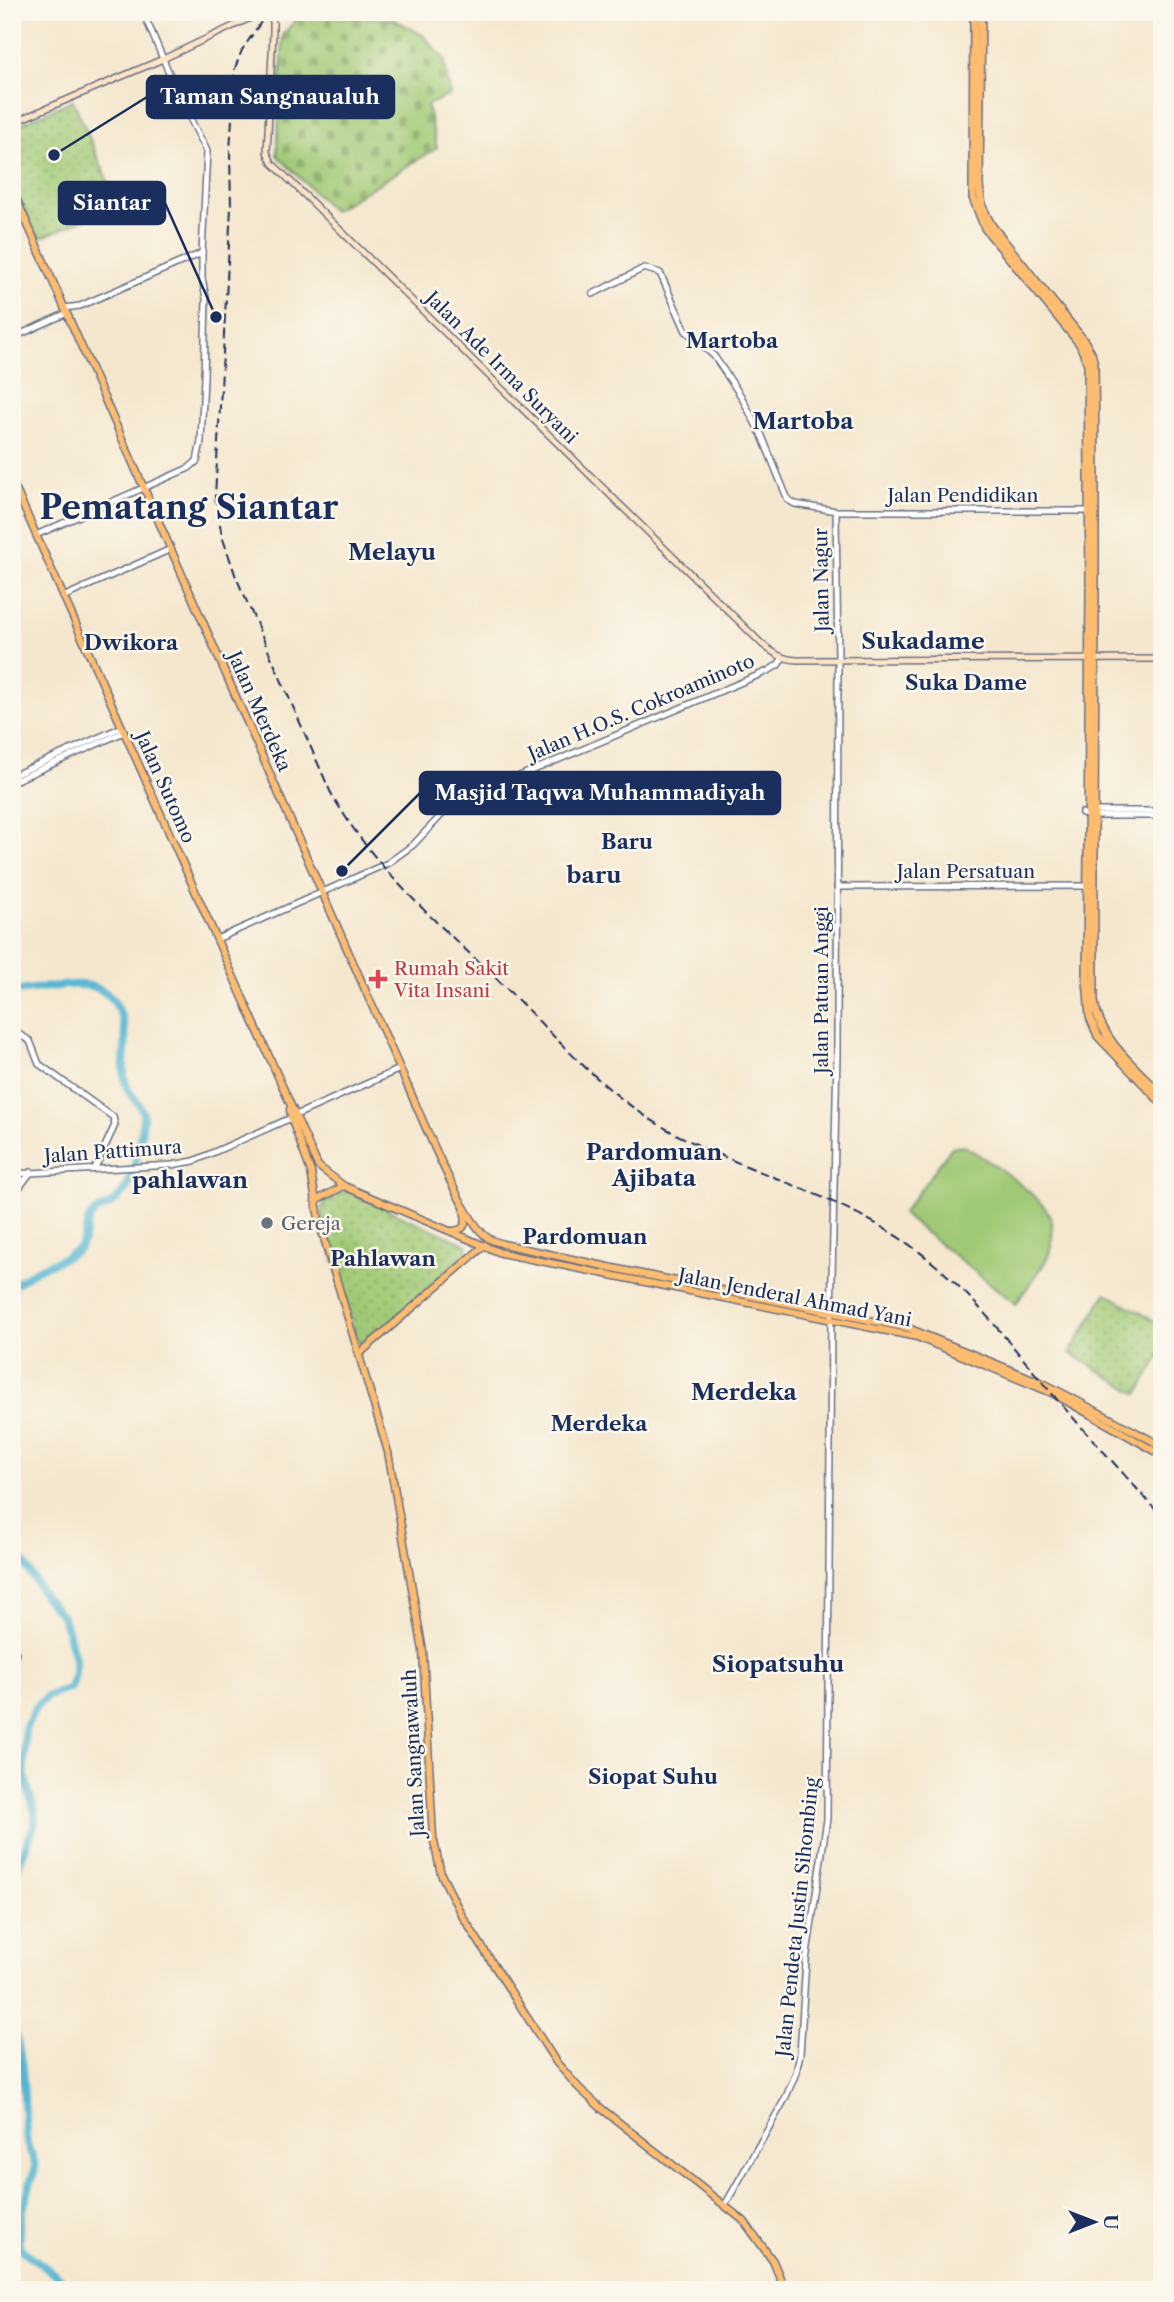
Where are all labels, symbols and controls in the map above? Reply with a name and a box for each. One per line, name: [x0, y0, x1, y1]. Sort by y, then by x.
callout: Taman Sangnaualuh: [147, 76, 394, 118]
text: Taman Sangnaualuh: [160, 84, 380, 109]
callout: Siantar: [59, 182, 165, 224]
text: Siantar: [73, 190, 152, 215]
street label: Jalan Ade Irma Suryani: [419, 284, 583, 448]
district label: Martoba: [686, 328, 779, 353]
district label: Martoba: [753, 407, 854, 435]
street label: Jalan Pendidikan: [885, 484, 1039, 507]
district label: Pematang Siantar: [40, 487, 338, 528]
street label: Jalan Nagur: [809, 528, 834, 635]
district label: Melayu: [348, 538, 436, 566]
district label: Sukadame: [861, 627, 985, 655]
district label: Dwikora: [84, 630, 179, 655]
street label: Jalan Merdeka: [222, 645, 296, 775]
street label: Jalan H.O.S. Cokroaminoto: [522, 649, 758, 767]
district label: Suka Dame: [905, 670, 1027, 695]
street label: Jalan Sutomo: [129, 725, 200, 847]
callout: Masjid Taqwa Muhammadiyah: [420, 772, 780, 814]
text: Masjid Taqwa Muhammadiyah: [434, 780, 766, 805]
district label: Baru: [601, 829, 653, 854]
street label: Jalan Persatuan: [894, 860, 1035, 883]
district label: baru: [566, 861, 621, 889]
street label: Jalan Patuan Anggi: [810, 906, 833, 1077]
place label: Rumah Sakit Vita Insani: [393, 957, 509, 1002]
marker: Rumah Sakit Vita Insani: [368, 969, 388, 989]
street label: Jalan Pattimura: [40, 1135, 183, 1168]
district label: Pardomuan Ajibata: [586, 1138, 723, 1192]
district label: pahlawan: [132, 1166, 248, 1194]
place label: Gereja: [281, 1212, 341, 1235]
marker: Gereja: [259, 1215, 275, 1231]
district label: Pardomuan: [523, 1224, 648, 1249]
district label: Pahlawan: [330, 1246, 436, 1271]
street label: Jalan Jenderal Ahmad Yani: [673, 1263, 914, 1331]
district label: Merdeka: [691, 1378, 798, 1406]
district label: Merdeka: [551, 1411, 648, 1436]
district label: Siopatsuhu: [712, 1650, 844, 1678]
street label: Jalan Sangnawaluh: [398, 1668, 430, 1841]
district label: Siopat Suhu: [588, 1764, 718, 1789]
street label: Jalan Pendeta Justin Sihombing: [771, 1775, 824, 2061]
north arrow: [1058, 2186, 1128, 2256]
text: U: [1099, 2214, 1122, 2230]

